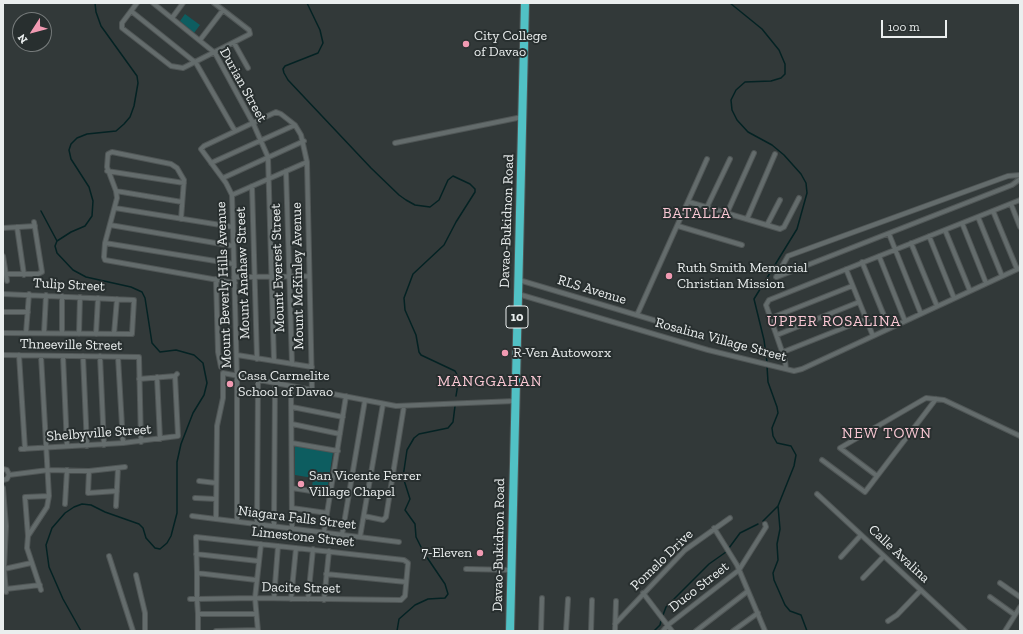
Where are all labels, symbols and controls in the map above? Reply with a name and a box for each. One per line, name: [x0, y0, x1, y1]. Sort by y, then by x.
north arrow: [12, 12, 52, 52]
scale bar: [883, 12, 949, 38]
text: 100 m: [888, 20, 920, 34]
place label: City College of Davao: [474, 28, 547, 60]
text: N: [15, 32, 30, 46]
marker: City College of Davao: [461, 39, 471, 49]
street label: Durian Street: [216, 45, 270, 125]
street label: Davao-Bukidnon Road: [496, 154, 518, 288]
street label: Mount Beverly Hills Avenue: [213, 201, 235, 369]
street label: Mount McKinley Avenue: [288, 202, 308, 350]
street label: Mount Everest Street: [267, 203, 289, 333]
district label: BATALLA: [663, 205, 731, 223]
street label: Mount Anahaw Street: [232, 207, 254, 339]
place label: Ruth Smith Memorial Christian Mission: [677, 260, 808, 292]
marker: Ruth Smith Memorial Christian Mission: [664, 271, 674, 281]
street label: RLS Avenue: [555, 272, 629, 308]
street label: Tulip Street: [33, 275, 105, 295]
road number: 10: [506, 306, 528, 328]
district label: UPPER ROSALINA: [767, 313, 901, 331]
street label: Rosalina Village Street: [653, 314, 789, 366]
street label: Thneeville Street: [20, 336, 122, 354]
place label: R-Ven Autoworx: [513, 345, 611, 361]
marker: R-Ven Autoworx: [500, 348, 510, 358]
place label: Casa Carmelite School of Davao: [238, 368, 333, 400]
district label: MANGGAHAN: [437, 373, 543, 391]
marker: Casa Carmelite School of Davao: [225, 379, 235, 389]
street label: Shelbyville Street: [46, 421, 152, 445]
district label: NEW TOWN: [842, 425, 932, 443]
place label: San Vicente Ferrer Village Chapel: [309, 468, 421, 500]
street label: Davao-Bukidnon Road: [489, 478, 509, 612]
marker: San Vicente Ferrer Village Chapel: [296, 479, 306, 489]
street label: Niagara Falls Street: [237, 502, 357, 534]
street label: Calle Avalina: [865, 521, 933, 587]
street label: Limestone Street: [251, 523, 355, 551]
street label: Pomelo Drive: [627, 526, 697, 594]
place label: 7-Eleven: [421, 545, 472, 561]
marker: 7-Eleven: [475, 548, 485, 558]
street label: Duco Street: [666, 558, 732, 616]
street label: Dacite Street: [261, 579, 341, 597]

